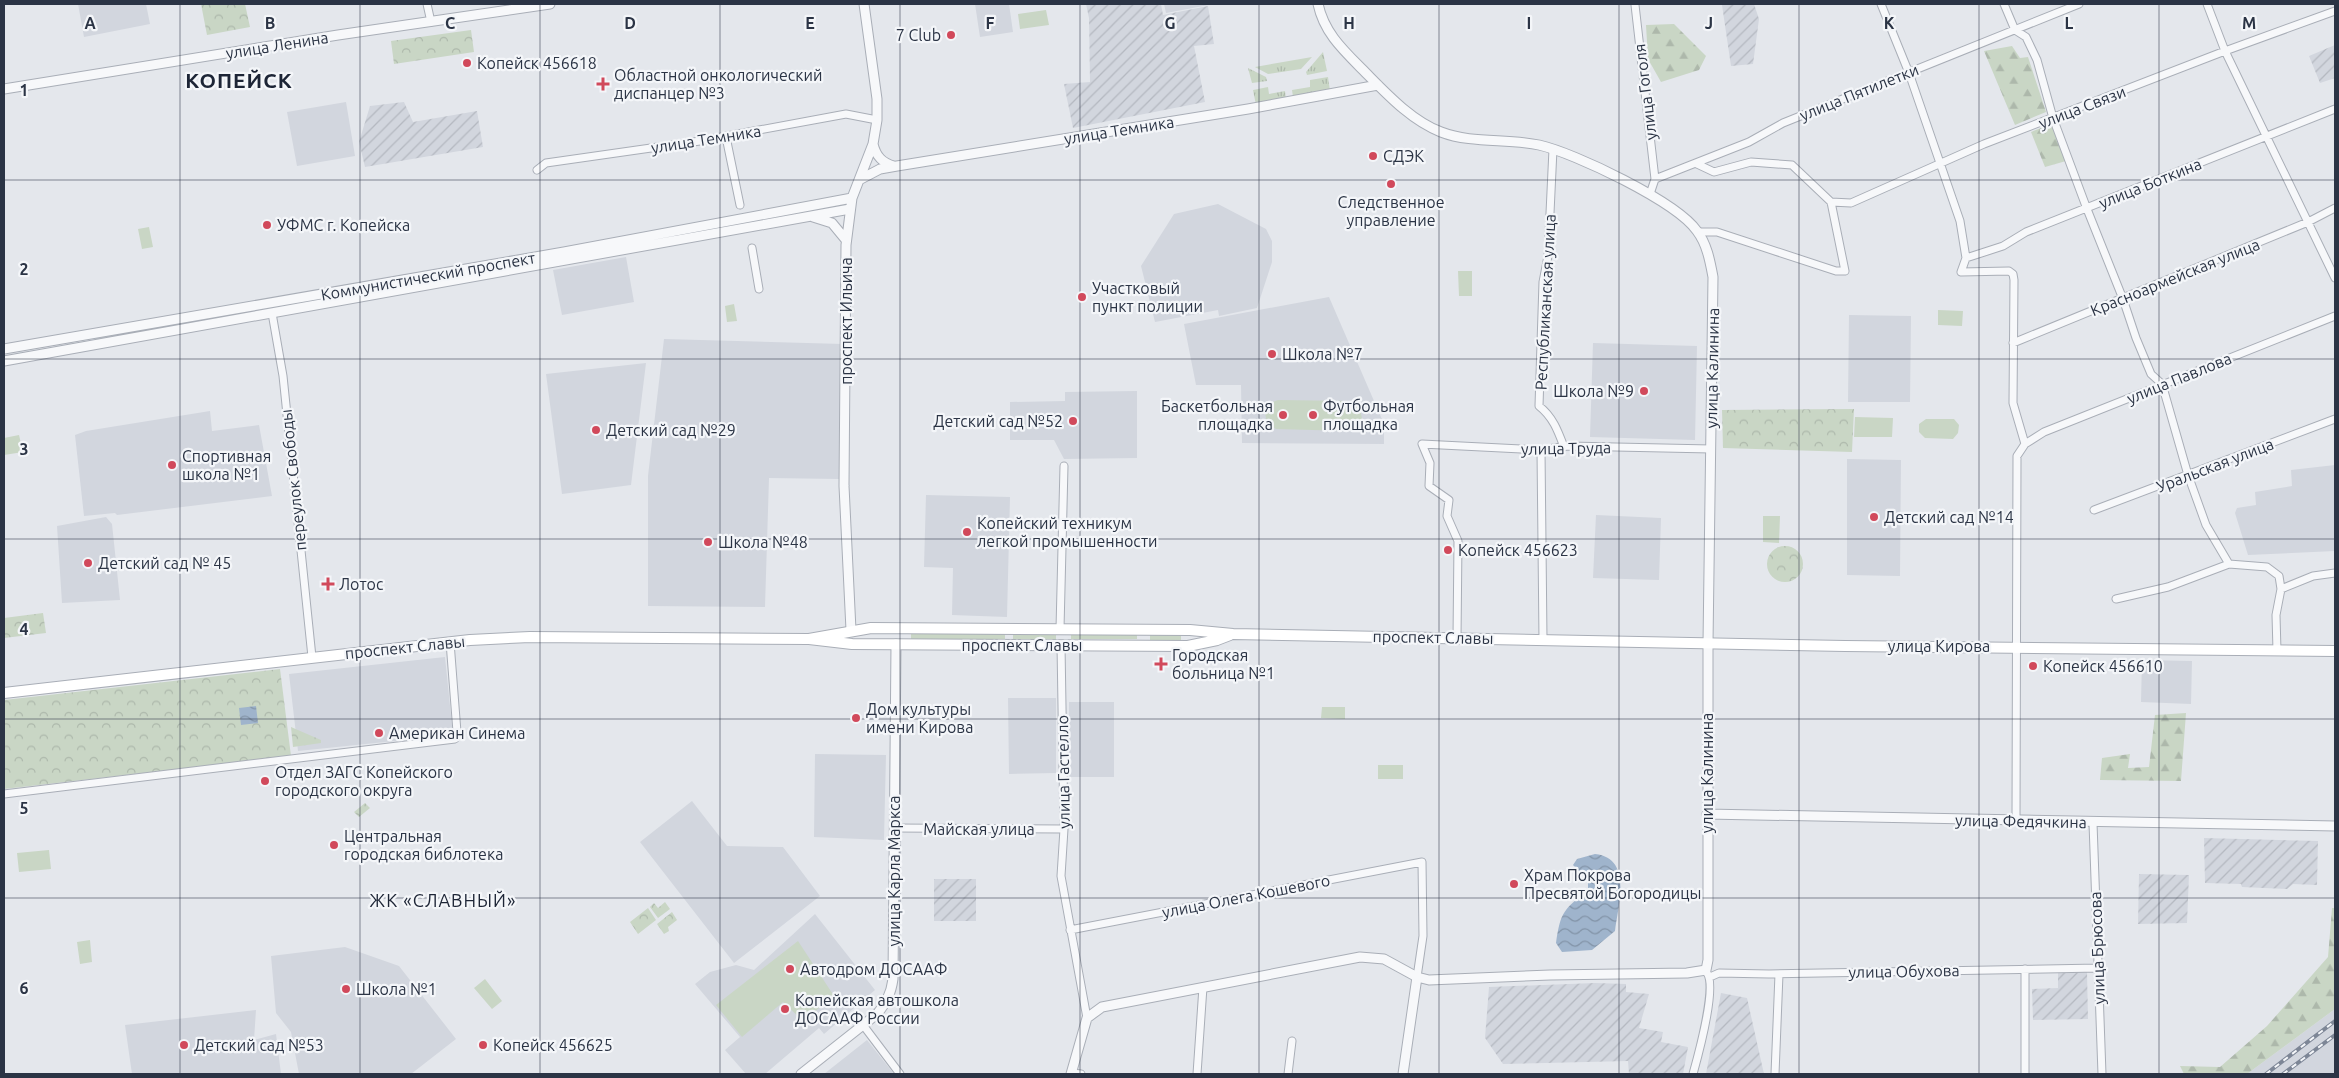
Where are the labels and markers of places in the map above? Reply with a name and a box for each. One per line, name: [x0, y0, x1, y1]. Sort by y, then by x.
place label: 7 Club: [896, 26, 941, 44]
marker: 7 Club: [945, 29, 957, 41]
place label: Копейск 456618: [477, 54, 597, 72]
marker: Копейск 456618: [461, 57, 473, 69]
place label: Областной онкологический диспанцер №3: [614, 66, 822, 102]
marker: Областной онкологический диспанцер №3: [596, 77, 610, 91]
place label: СДЭК: [1383, 147, 1424, 165]
marker: СДЭК: [1367, 150, 1379, 162]
marker: Следственное управление: [1385, 178, 1397, 190]
place label: Следственное управление: [1338, 193, 1444, 229]
place label: УФМС г. Копейска: [277, 216, 410, 234]
marker: УФМС г. Копейска: [261, 219, 273, 231]
place label: Участковый пункт полиции: [1092, 279, 1203, 315]
marker: Участковый пункт полиции: [1076, 291, 1088, 303]
place label: Школа №7: [1282, 345, 1363, 363]
marker: Школа №7: [1266, 348, 1278, 360]
place label: Школа №9: [1553, 382, 1634, 400]
marker: Школа №9: [1638, 385, 1650, 397]
place label: Баскетбольная площадка: [1161, 397, 1273, 433]
place label: Футбольная площадка: [1323, 397, 1414, 433]
marker: Баскетбольная площадка: [1277, 409, 1289, 421]
marker: Футбольная площадка: [1307, 409, 1319, 421]
place label: Детский сад №52: [933, 412, 1063, 430]
marker: Детский сад №52: [1067, 415, 1079, 427]
place label: Детский сад №29: [606, 421, 736, 439]
marker: Детский сад №29: [590, 424, 602, 436]
place label: Спортивная школа №1: [182, 447, 271, 483]
marker: Спортивная школа №1: [166, 459, 178, 471]
place label: Детский сад №14: [1884, 508, 2014, 526]
marker: Детский сад №14: [1868, 511, 1880, 523]
place label: Копейский техникум легкой промышенности: [977, 514, 1158, 550]
marker: Копейский техникум легкой промышенности: [961, 526, 973, 538]
place label: Школа №48: [718, 533, 808, 551]
marker: Школа №48: [702, 536, 714, 548]
place label: Копейск 456623: [1458, 541, 1578, 559]
marker: Копейск 456623: [1442, 544, 1454, 556]
place label: Детский сад № 45: [98, 554, 231, 572]
marker: Детский сад № 45: [82, 557, 94, 569]
place label: Лотос: [339, 575, 384, 593]
marker: Лотос: [321, 577, 335, 591]
place label: Городская больница №1: [1172, 646, 1275, 682]
marker: Городская больница №1: [1154, 657, 1168, 671]
place label: Копейск 456610: [2043, 657, 2163, 675]
marker: Копейск 456610: [2027, 660, 2039, 672]
place label: Дом культуры имени Кирова: [866, 700, 973, 736]
marker: Дом культуры имени Кирова: [850, 712, 862, 724]
place label: Американ Синема: [389, 724, 525, 742]
marker: Американ Синема: [373, 727, 385, 739]
place label: Отдел ЗАГС Копейского городского округа: [275, 763, 453, 799]
marker: Отдел ЗАГС Копейского городского округа: [259, 775, 271, 787]
place label: Центральная городская библотека: [344, 827, 503, 863]
marker: Центральная городская библотека: [328, 839, 340, 851]
place label: Храм Покрова Пресвятой Богородицы: [1524, 866, 1702, 902]
marker: Храм Покрова Пресвятой Богородицы: [1508, 878, 1520, 890]
place label: Автодром ДОСААФ: [800, 960, 948, 978]
marker: Автодром ДОСААФ: [784, 963, 796, 975]
place label: Школа №1: [356, 980, 437, 998]
marker: Школа №1: [340, 983, 352, 995]
place label: Копейская автошкола ДОСААФ России: [795, 991, 959, 1027]
marker: Копейская автошкола ДОСААФ России: [779, 1003, 791, 1015]
place label: Детский сад №53: [194, 1036, 324, 1054]
place label: Копейск 456625: [493, 1036, 613, 1054]
marker: Детский сад №53: [178, 1039, 190, 1051]
marker: Копейск 456625: [477, 1039, 489, 1051]

